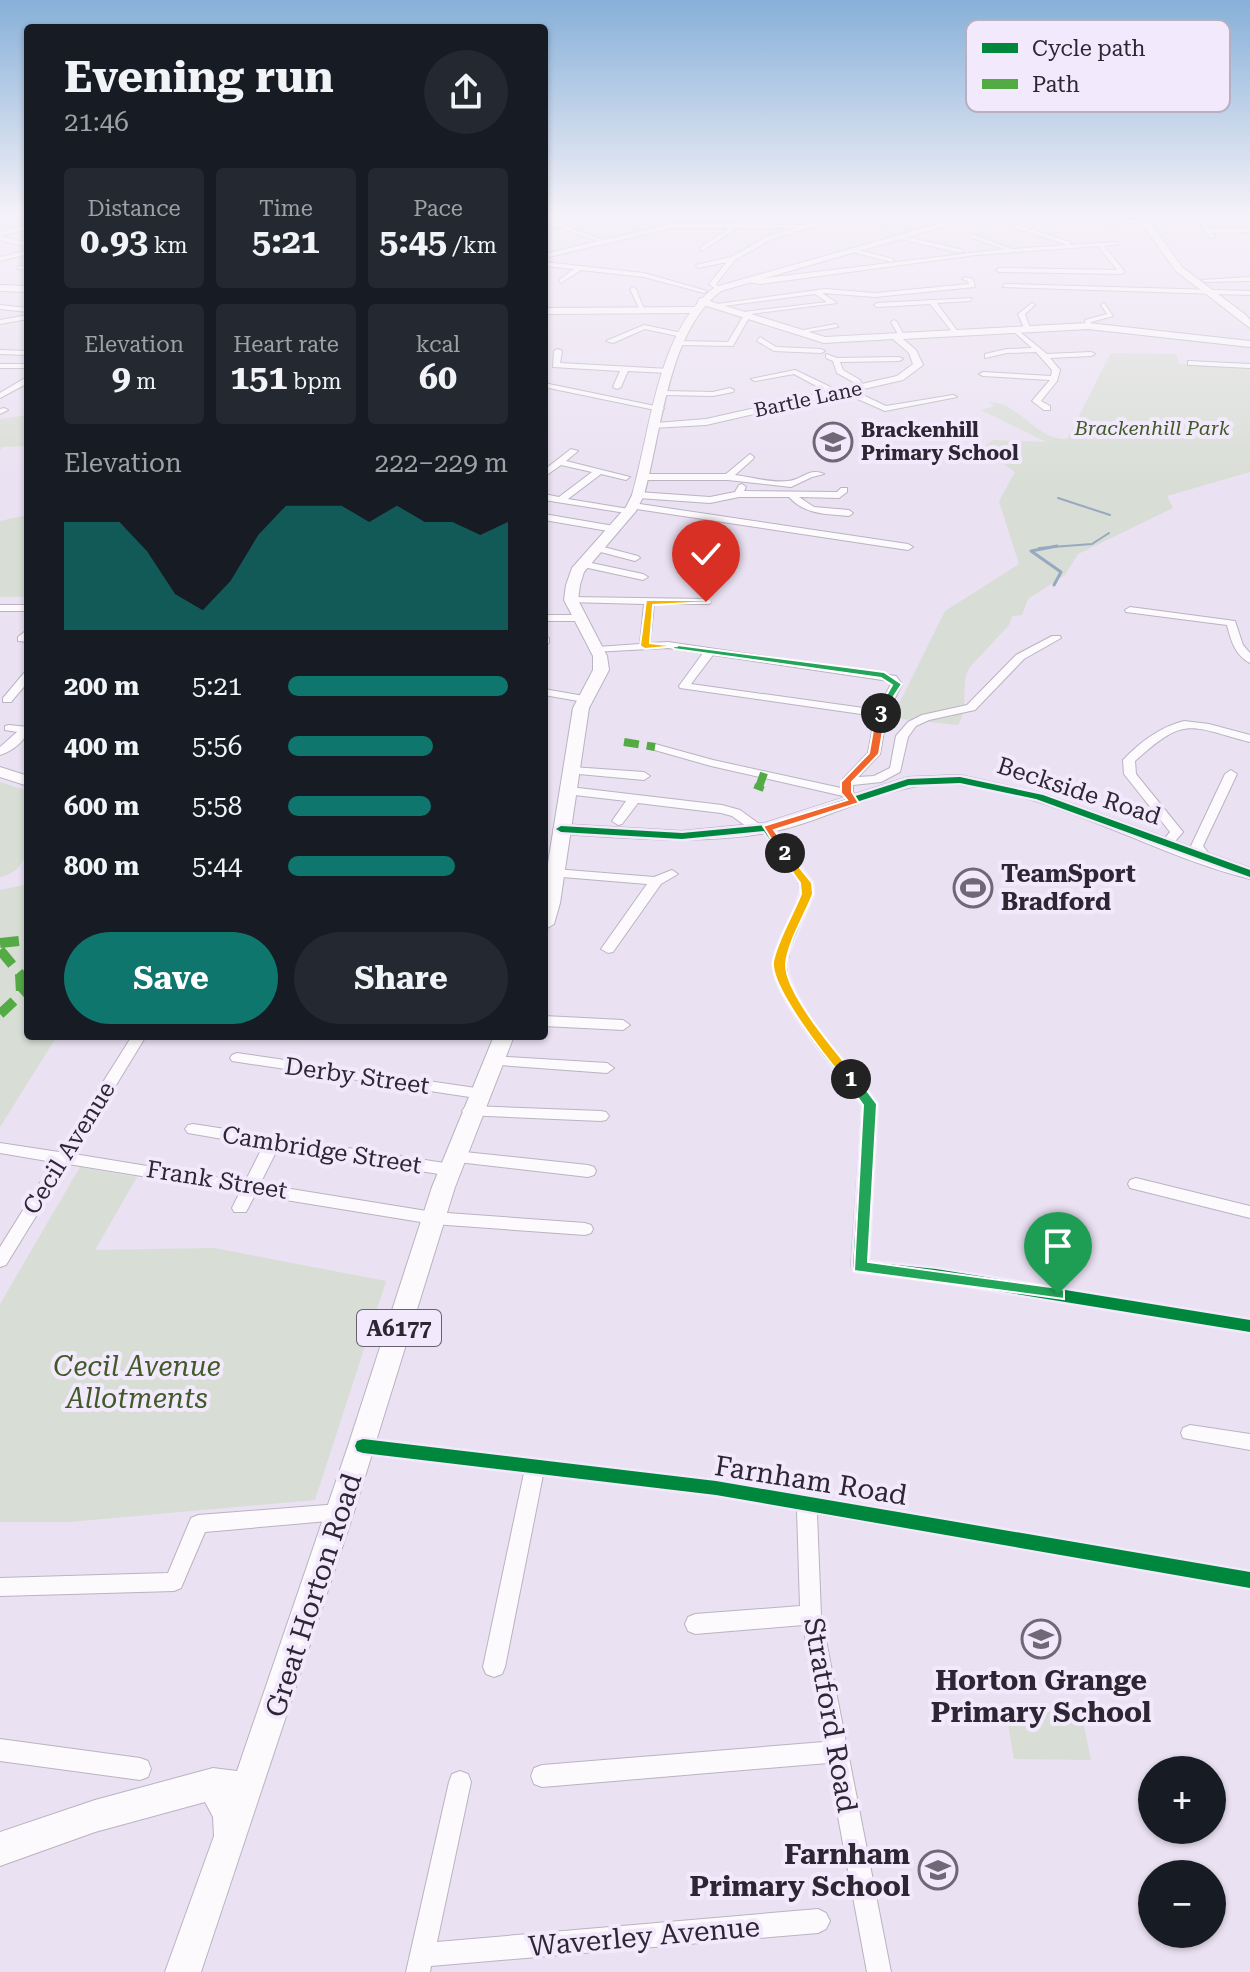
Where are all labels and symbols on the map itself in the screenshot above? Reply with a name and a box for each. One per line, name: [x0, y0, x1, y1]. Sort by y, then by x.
legend: [966, 20, 1230, 112]
text: Cycle path: [1032, 36, 1146, 61]
text: Path: [1032, 72, 1080, 97]
street label: Bartle Lane: [752, 376, 864, 422]
park label: Brackenhill Park: [1073, 416, 1230, 440]
place label: Brackenhill Primary School: [861, 418, 1019, 465]
school or university icon: Brackenhill Primary School: [812, 421, 854, 463]
pin: [672, 520, 740, 602]
pin: 3: [861, 693, 901, 733]
street label: Beckside Road: [994, 751, 1164, 831]
pin: 2: [765, 833, 805, 873]
place label: TeamSport Bradford: [1001, 860, 1136, 916]
sports icon: TeamSport Bradford: [952, 867, 994, 909]
street label: Derby Street: [283, 1052, 431, 1100]
pin: 1: [831, 1059, 871, 1099]
street label: Cecil Avenue: [17, 1076, 121, 1220]
street label: Cambridge Street: [220, 1120, 424, 1180]
street label: Frank Street: [145, 1155, 289, 1205]
pin: [1024, 1212, 1092, 1294]
road number: A6177: [357, 1310, 441, 1346]
park label: Cecil Avenue Allotments: [53, 1350, 221, 1415]
street label: Farnham Road: [712, 1449, 910, 1512]
street label: Great Horton Road: [258, 1469, 368, 1721]
street label: Stratford Road: [797, 1615, 864, 1815]
school or university icon: Horton Grange Primary School: [1020, 1618, 1062, 1660]
place label: Horton Grange Primary School: [931, 1664, 1151, 1729]
place label: Farnham Primary School: [689, 1838, 910, 1903]
school or university icon: Farnham Primary School: [917, 1849, 959, 1891]
street label: Waverley Avenue: [527, 1910, 761, 1963]

